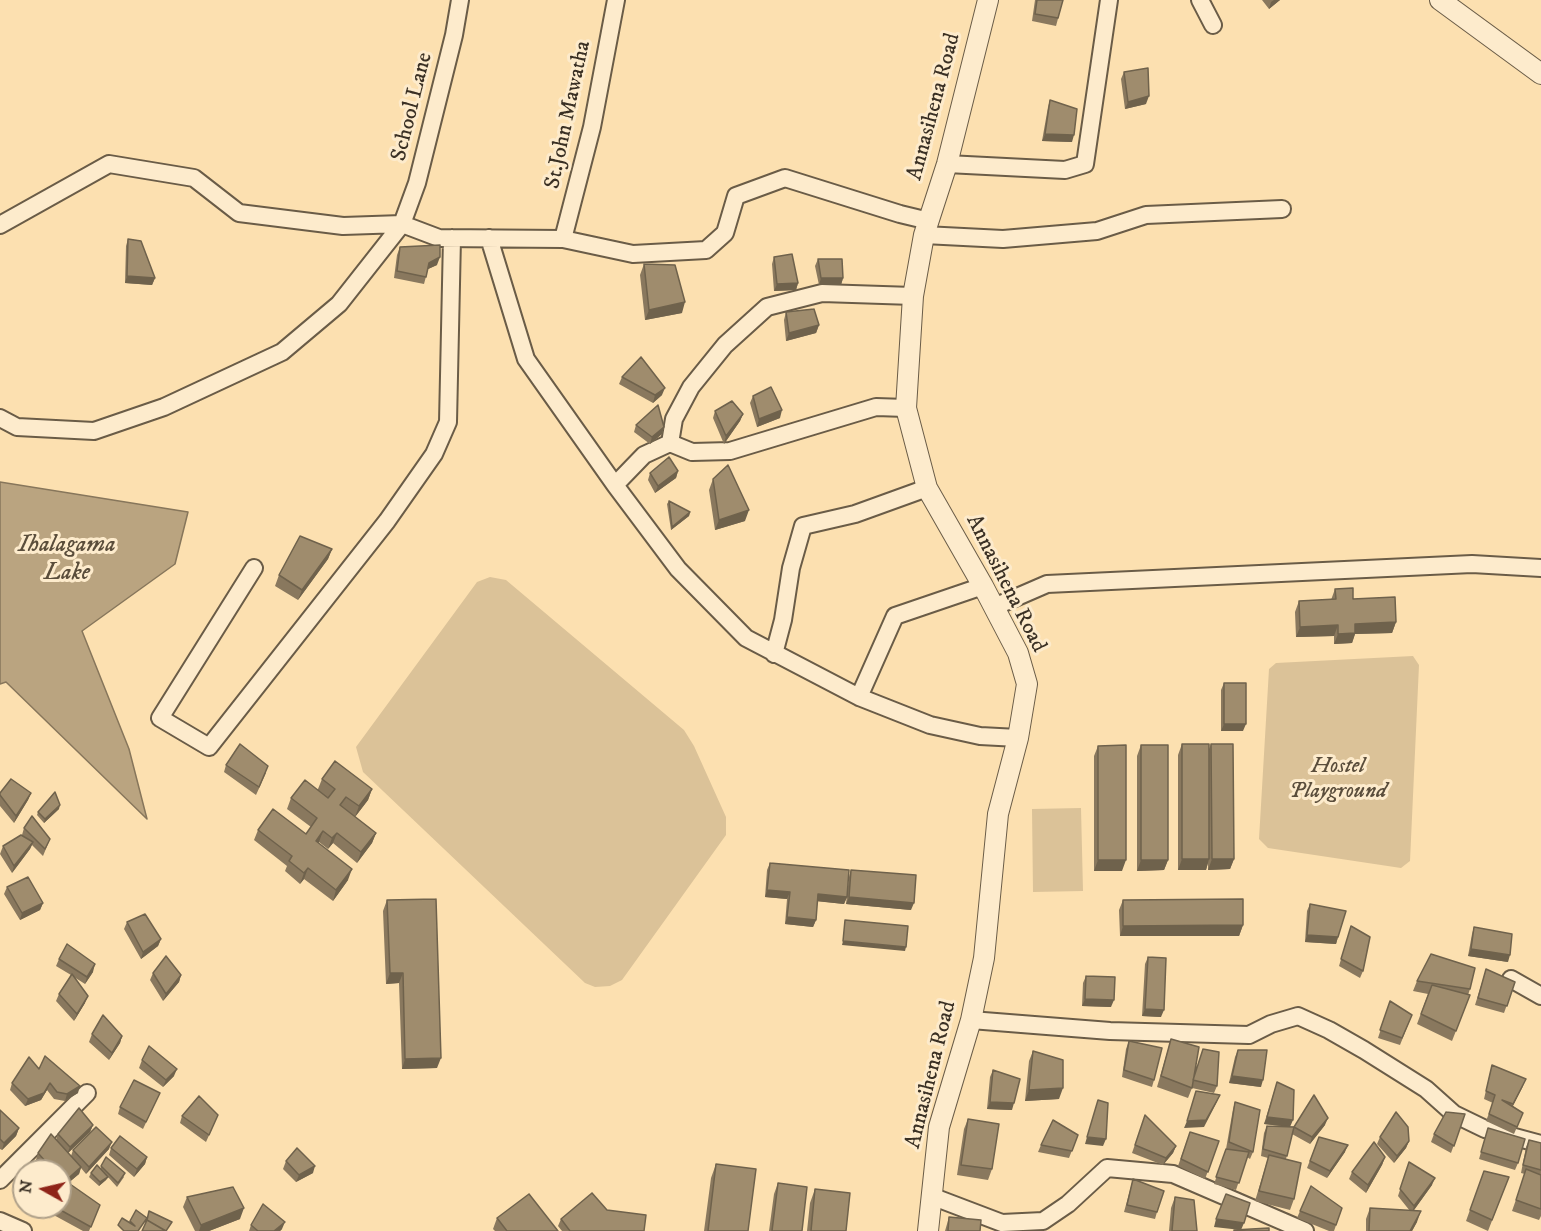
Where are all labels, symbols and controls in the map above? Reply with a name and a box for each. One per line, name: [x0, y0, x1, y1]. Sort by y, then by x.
street label: Annasihena Road: [903, 31, 967, 183]
street label: St.John Mawatha: [540, 39, 598, 191]
street label: School Lane: [387, 50, 439, 164]
street label: Annasihena Road: [959, 511, 1051, 657]
water label: Ihalagama Lake: [18, 532, 116, 588]
park label: Hostel Playground: [1289, 754, 1387, 806]
street label: Annasihena Road: [901, 999, 963, 1151]
north arrow: [12, 1159, 72, 1219]
text: N: [15, 1179, 37, 1195]

